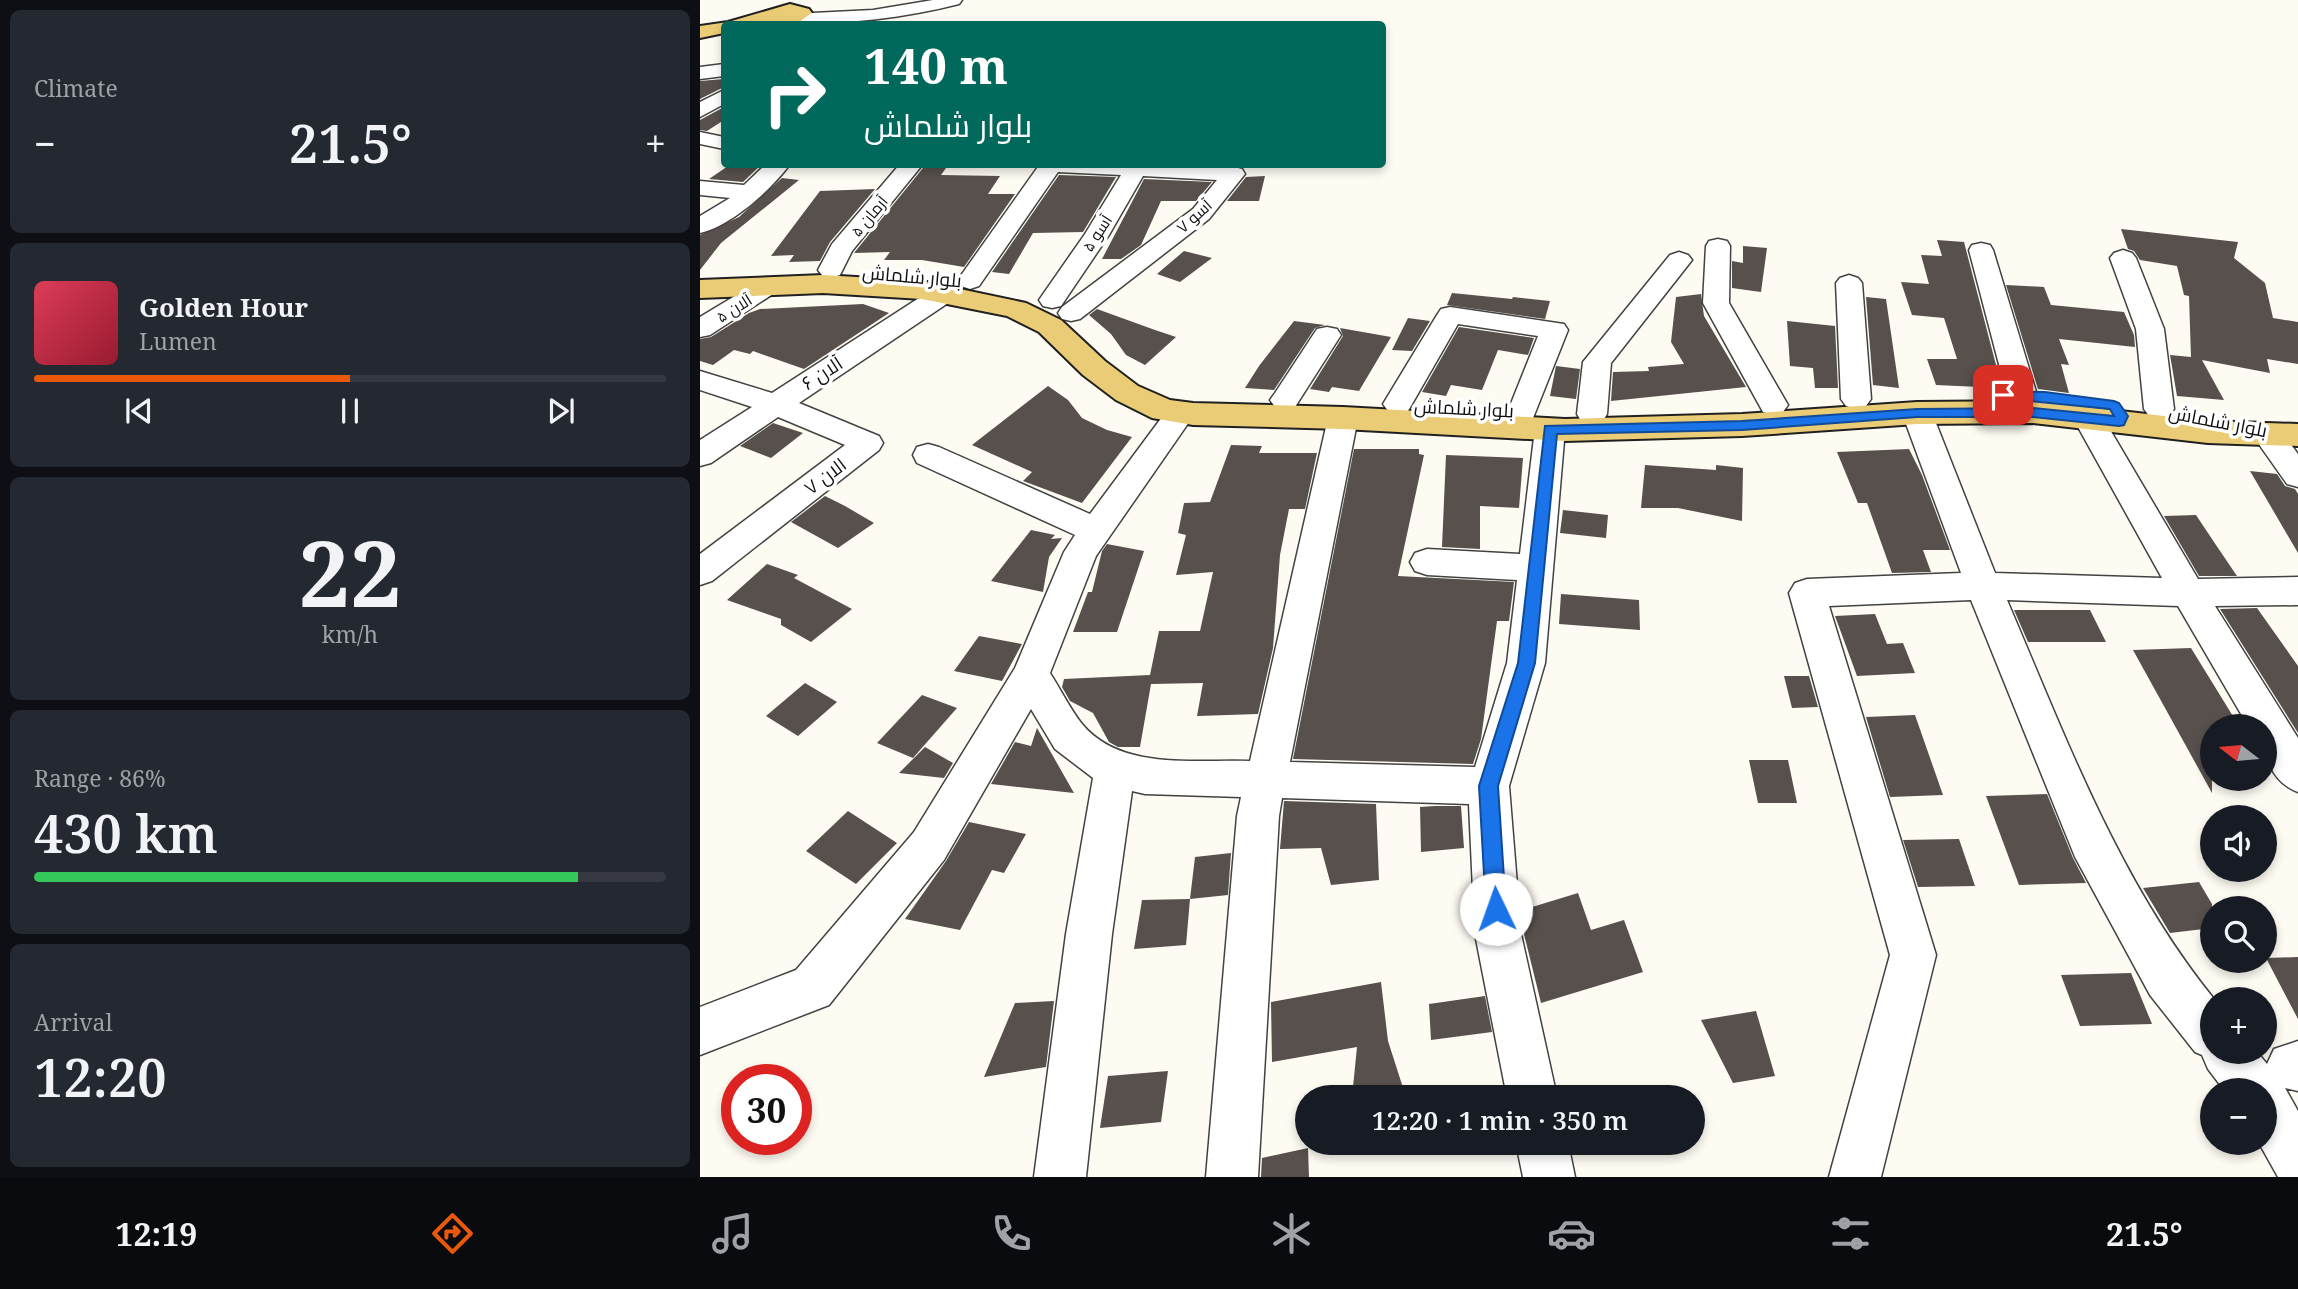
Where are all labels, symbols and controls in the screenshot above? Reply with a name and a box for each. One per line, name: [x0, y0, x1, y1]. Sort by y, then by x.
text: 140 m: [864, 32, 1008, 98]
icon: right: [749, 49, 840, 140]
text: Climate: [34, 72, 118, 104]
text: بلوار شلماش: [864, 103, 1032, 146]
text: 21.5°: [289, 107, 412, 178]
text: −: [34, 117, 56, 169]
text: +: [645, 117, 666, 169]
street label: آرمان ۵: [845, 190, 893, 241]
street label: آسو ۷: [1171, 194, 1217, 238]
street label: آسو ۵: [1077, 210, 1117, 256]
street label: بلوار شلماش: [861, 259, 963, 293]
street label: آلان ۵: [712, 288, 757, 327]
text: Golden Hour: [139, 289, 308, 325]
text: Lumen: [139, 325, 217, 357]
street label: آلان ۶: [796, 350, 848, 396]
pin: [1973, 365, 2033, 425]
icon: arrive: [1984, 376, 2022, 414]
icon: previous: [120, 392, 158, 430]
icon: pause: [331, 392, 369, 430]
icon: next: [542, 392, 580, 430]
street label: بلوار شلماش: [1413, 392, 1515, 424]
street label: بلوار شلماش: [2166, 399, 2270, 443]
street label: الان ۷: [798, 452, 852, 500]
text: 22: [299, 510, 401, 634]
text: km/h: [322, 618, 378, 650]
north arrow: [2200, 714, 2277, 791]
map controls: [2200, 714, 2277, 1155]
text: Range · 86%: [34, 762, 166, 794]
text: 430 km: [34, 797, 218, 868]
button: sound: [2200, 805, 2277, 882]
position arrow: [1459, 872, 1533, 946]
button: search: [2200, 896, 2277, 973]
button: +: [2200, 987, 2277, 1064]
text: Arrival: [34, 1006, 113, 1038]
text: 12:20: [34, 1041, 167, 1112]
speed limit sign: 30: [721, 1064, 812, 1155]
button: −: [2200, 1078, 2277, 1155]
text: 12:20 · 1 min · 350 m: [1372, 1102, 1628, 1138]
icon: directions: [428, 1209, 477, 1258]
icon: music: [708, 1209, 757, 1258]
icon: phone: [987, 1209, 1036, 1258]
icon: climate: [1267, 1209, 1316, 1258]
icon: car: [1547, 1209, 1596, 1258]
icon: filters: [1826, 1209, 1875, 1258]
text: 12:19: [115, 1212, 197, 1255]
text: 21.5°: [2106, 1212, 2183, 1255]

